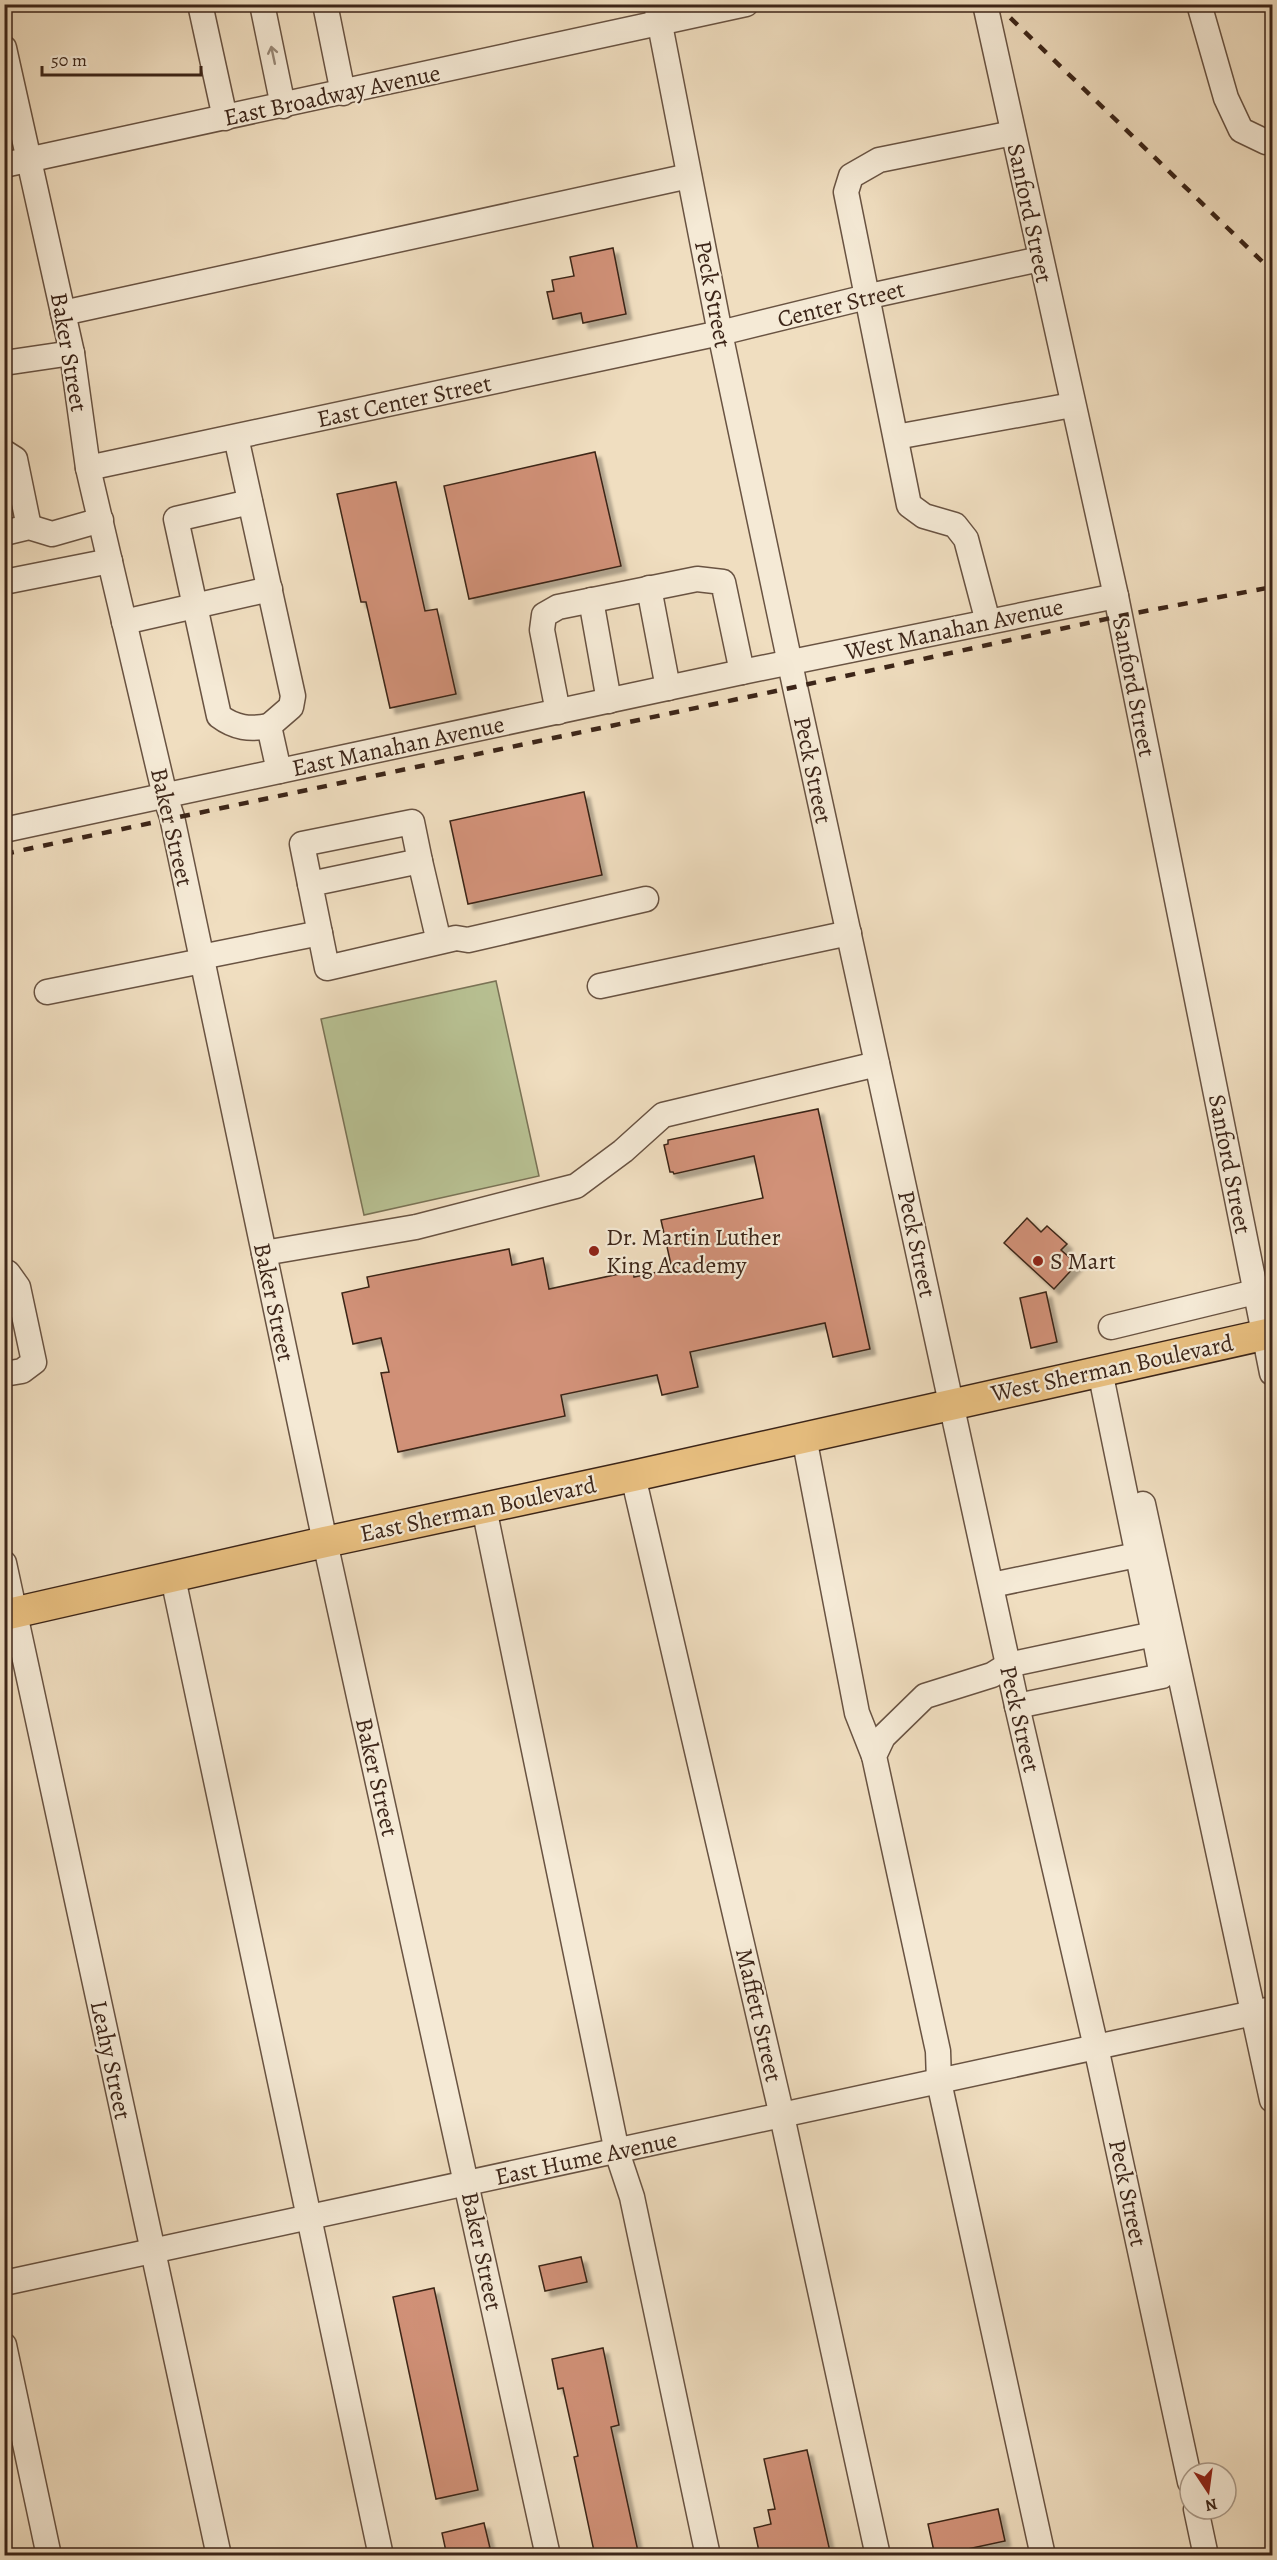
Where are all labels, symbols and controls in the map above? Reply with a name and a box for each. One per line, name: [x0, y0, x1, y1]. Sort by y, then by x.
scale bar: [42, 39, 201, 77]
one-way arrow: [267, 46, 278, 65]
text: 50 m: [51, 48, 87, 72]
street label: East Broadway Avenue: [221, 56, 443, 134]
street label: Sanford Street: [1000, 140, 1060, 286]
street label: Peck Street: [687, 238, 739, 351]
street label: Center Street: [774, 273, 908, 335]
street label: Baker Street: [43, 290, 95, 414]
street label: East Center Street: [314, 367, 494, 435]
street label: West Manahan Avenue: [841, 590, 1066, 668]
street label: Sanford Street: [1105, 614, 1163, 760]
street label: East Manahan Avenue: [289, 708, 507, 784]
street label: Peck Street: [786, 713, 840, 827]
street label: Baker Street: [143, 765, 201, 889]
street label: Sanford Street: [1201, 1091, 1259, 1237]
street label: Peck Street: [890, 1187, 944, 1301]
place label: Dr. Martin Luther King Academy: [606, 1221, 781, 1281]
street label: Baker Street: [246, 1240, 302, 1364]
marker: Dr. Martin Luther King Academy: [587, 1244, 601, 1258]
place label: S Mart: [1050, 1245, 1116, 1277]
marker: S Mart: [1031, 1254, 1045, 1268]
street label: West Sherman Boulevard: [987, 1327, 1236, 1410]
street label: East Sherman Boulevard: [357, 1468, 599, 1550]
street label: Peck Street: [992, 1662, 1048, 1776]
street label: Baker Street: [348, 1715, 406, 1839]
street label: Maffett Street: [728, 1945, 790, 2085]
street label: Leahy Street: [83, 1998, 139, 2123]
street label: East Hume Avenue: [492, 2123, 680, 2193]
street label: Peck Street: [1101, 2136, 1155, 2250]
street label: Baker Street: [454, 2189, 510, 2313]
north arrow: [1178, 2461, 1238, 2521]
text: N: [1203, 2493, 1219, 2517]

